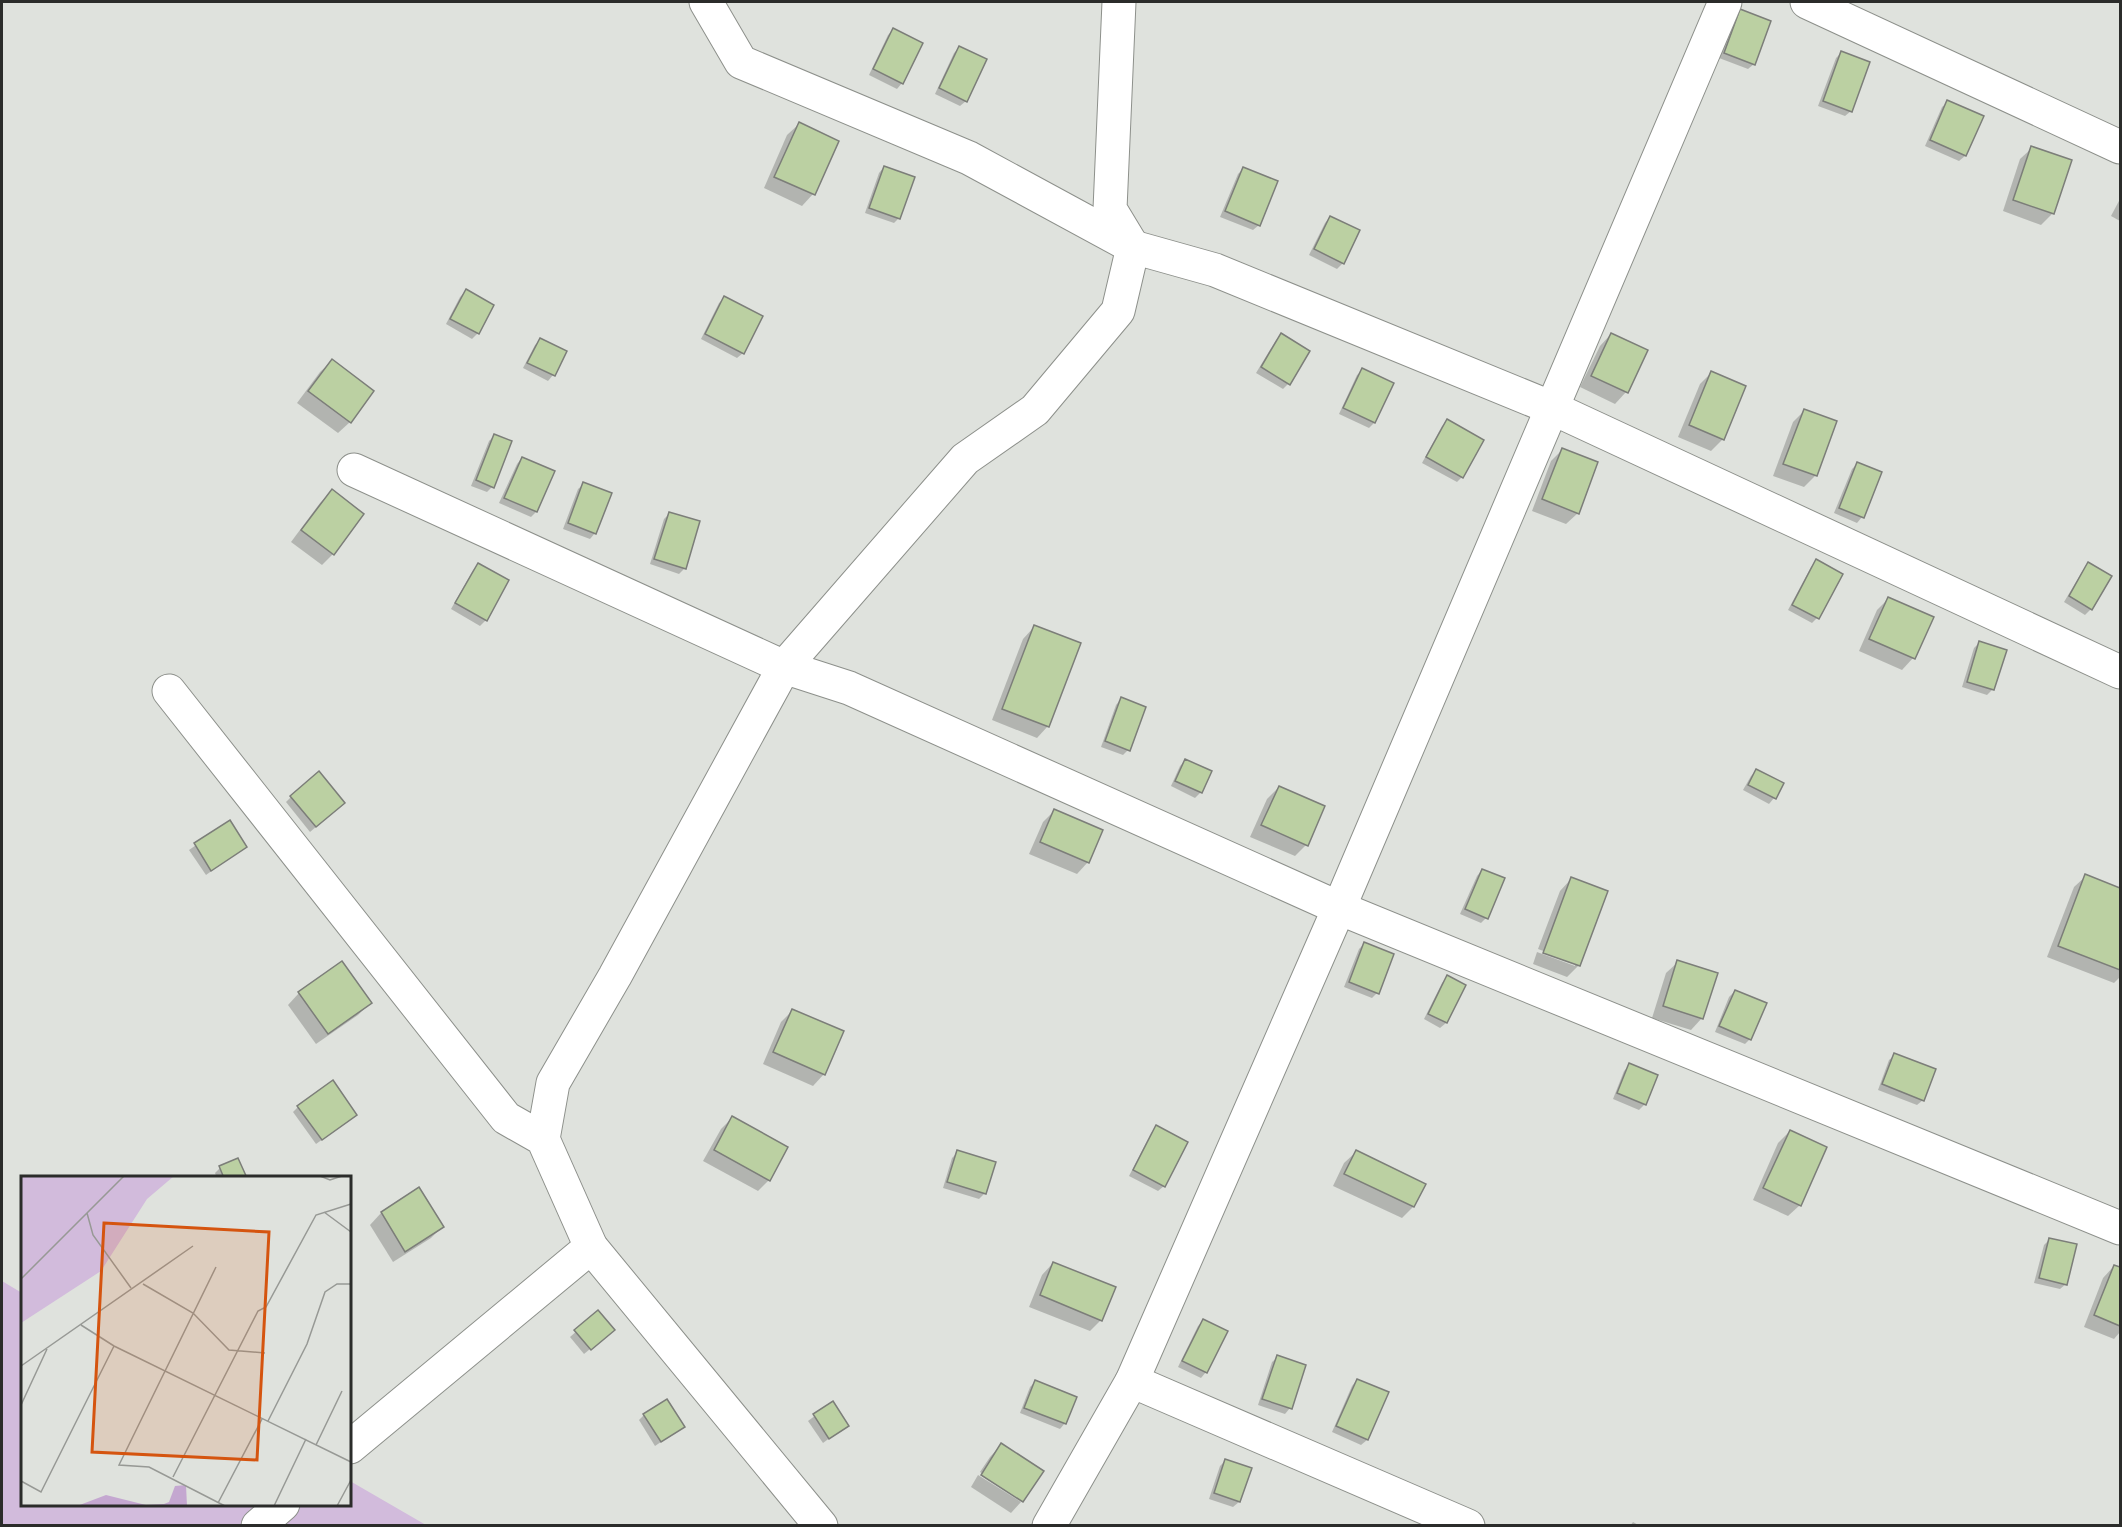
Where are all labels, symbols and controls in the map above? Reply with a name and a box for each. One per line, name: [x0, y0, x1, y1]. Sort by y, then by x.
inset map: [21, 1176, 351, 1506]

